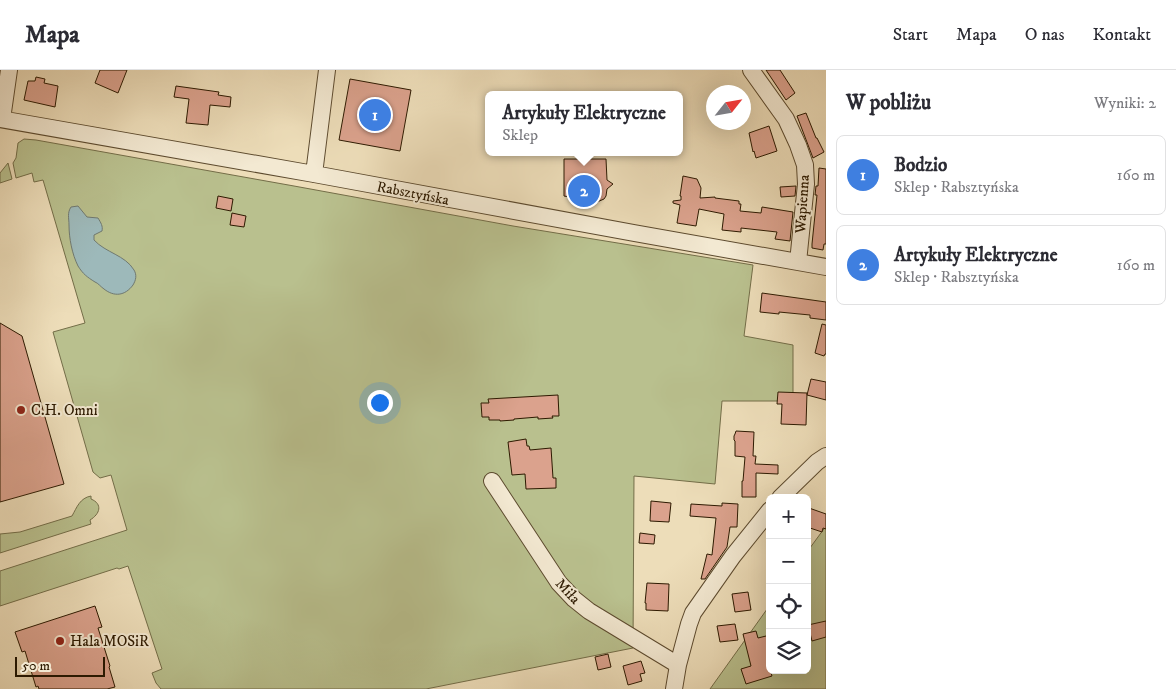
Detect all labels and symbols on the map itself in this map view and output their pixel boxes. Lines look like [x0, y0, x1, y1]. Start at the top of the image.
north arrow [706, 85, 751, 130]
pin: 1 [359, 96, 391, 134]
pin: 2 [568, 172, 600, 210]
street label: Wapienna [791, 173, 814, 235]
street label: Rabsztyńska [375, 177, 451, 210]
your location [367, 390, 393, 416]
place label: C.H. Omni [31, 401, 98, 420]
marker: C.H. Omni [15, 404, 27, 416]
street label: Miła [551, 574, 585, 609]
place label: Hala MOSiR [70, 632, 149, 651]
marker: Hala MOSiR [54, 635, 66, 647]
scale bar [15, 654, 105, 677]

